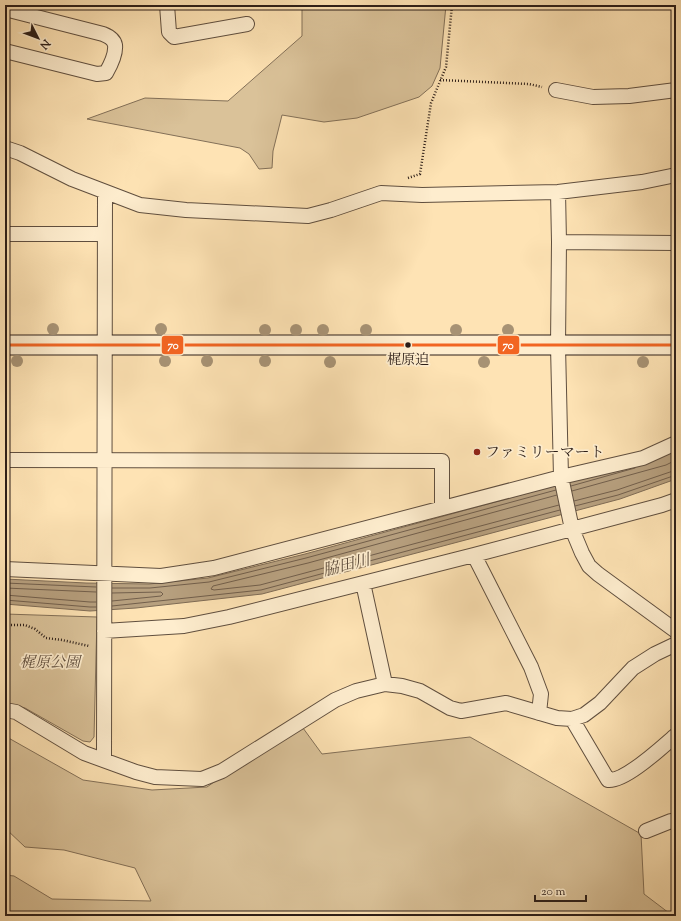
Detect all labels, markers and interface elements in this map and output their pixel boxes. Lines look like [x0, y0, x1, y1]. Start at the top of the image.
north arrow [18, 18, 58, 58]
text: N [36, 35, 54, 53]
line badge: 70 [161, 335, 184, 355]
line badge: 70 [497, 335, 520, 355]
text: 70 [167, 338, 179, 354]
text: 70 [502, 338, 514, 354]
marker: 梶原迫 [403, 340, 413, 350]
place label: 梶原迫 [387, 351, 429, 371]
place label: ファミリーマート [485, 443, 605, 464]
marker: ファミリーマート [472, 447, 482, 457]
water label: 脇田川 [321, 549, 375, 583]
park label: 梶原公園 [20, 653, 83, 674]
scale bar [535, 877, 586, 903]
text: 20 m [541, 883, 566, 901]

